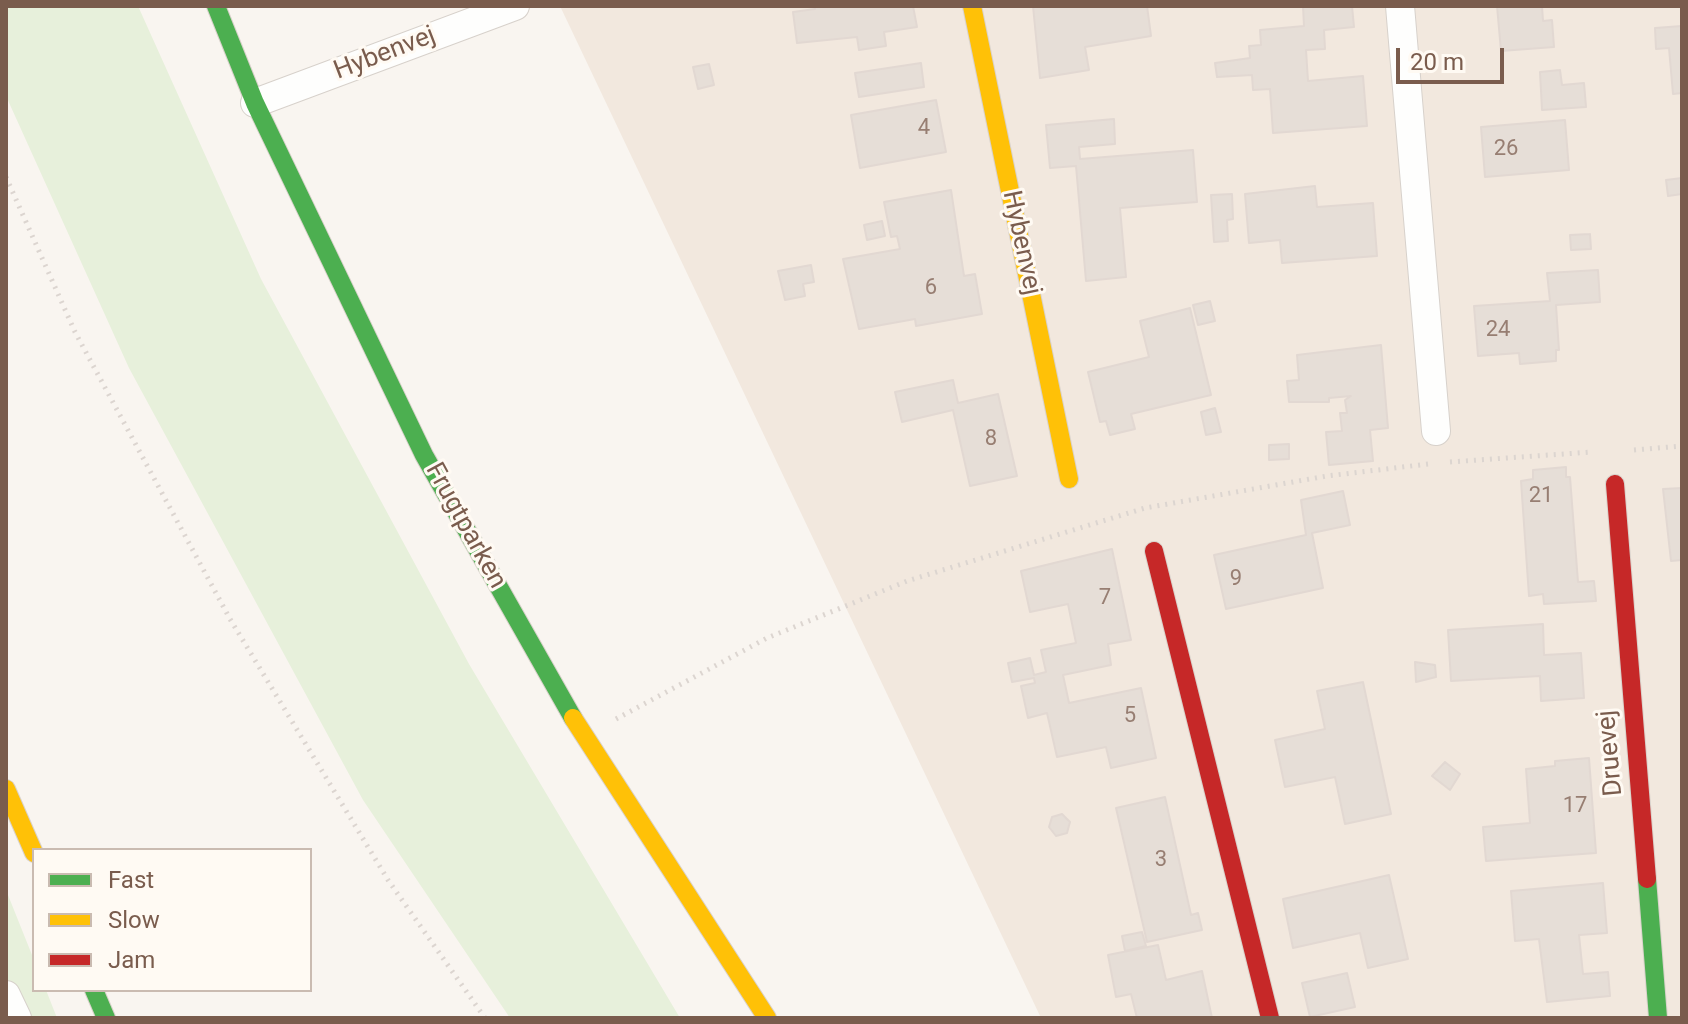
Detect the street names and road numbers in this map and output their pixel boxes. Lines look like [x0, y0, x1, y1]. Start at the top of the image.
street label: Hybenvej [330, 20, 440, 88]
street label: Hybenvej [995, 188, 1047, 298]
street label: Frugtparken [418, 458, 512, 594]
street label: Druevej [1592, 709, 1630, 797]

